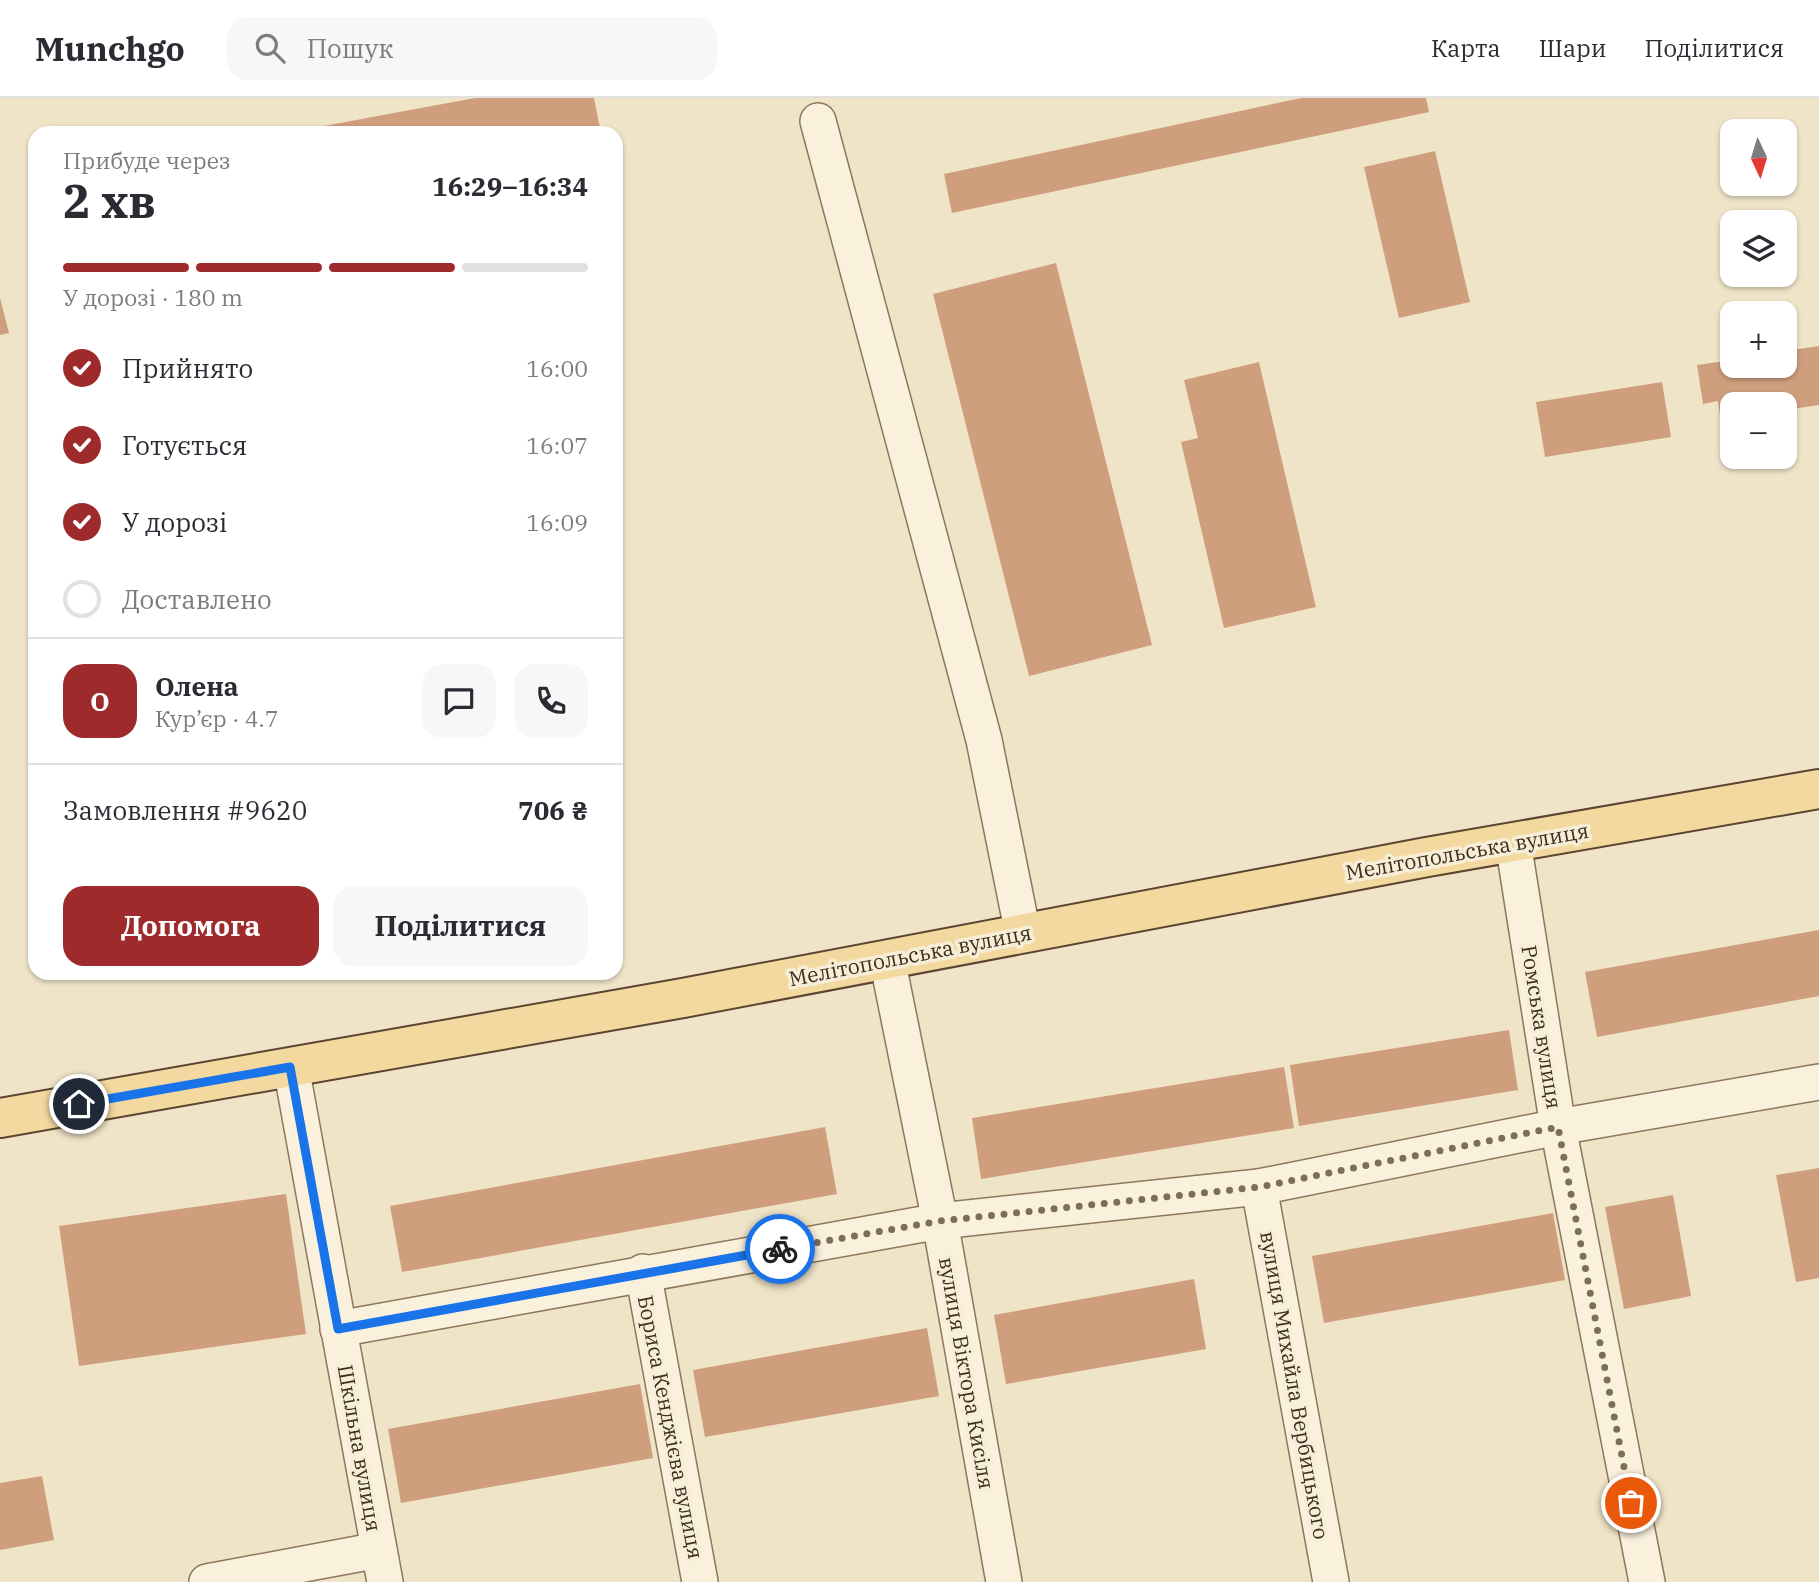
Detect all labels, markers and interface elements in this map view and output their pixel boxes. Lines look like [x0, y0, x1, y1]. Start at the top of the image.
search box [227, 17, 717, 80]
text: Munchgo [35, 27, 185, 70]
icon: search [251, 29, 289, 67]
text: Пошук [307, 31, 393, 65]
text: Карта [1431, 32, 1501, 64]
text: Шари [1539, 32, 1607, 64]
text: Поділитися [1645, 32, 1784, 64]
north arrow [1720, 119, 1797, 196]
map controls [1720, 119, 1797, 469]
text: Прибуде через [63, 145, 231, 175]
text: 16:29–16:34 [432, 169, 588, 203]
text: 2 хв [63, 171, 156, 231]
button: layers [1720, 210, 1797, 287]
text: У дорозі · 180 m [63, 282, 243, 312]
button: + [1720, 301, 1797, 378]
icon: check [63, 349, 101, 387]
text: Прийнято [122, 351, 253, 385]
text: 16:00 [526, 353, 588, 383]
button: − [1720, 392, 1797, 469]
icon: check [63, 426, 101, 464]
text: Готується [122, 428, 247, 462]
text: 16:07 [526, 430, 588, 460]
icon: check [63, 503, 101, 541]
text: У дорозі [122, 505, 227, 539]
text: 16:09 [526, 507, 588, 537]
text: Доставлено [122, 582, 272, 616]
button: chat [422, 664, 496, 738]
button: phone [514, 664, 588, 738]
text: Олена [155, 669, 239, 703]
text: О [90, 684, 110, 718]
text: Кур’єр · 4.7 [155, 703, 279, 733]
text: Замовлення #9620 [63, 793, 307, 827]
text: 706 ₴ [518, 793, 588, 827]
street label: Мелітопольська вулиця [1343, 816, 1591, 886]
button: Допомога [63, 886, 319, 966]
button: Поділитися [333, 886, 588, 966]
street label: Мелітопольська вулиця [786, 918, 1034, 992]
street label: Ромська вулиця [1515, 943, 1569, 1111]
pin [49, 1074, 109, 1134]
icon: home [60, 1085, 98, 1123]
courier [745, 1214, 815, 1284]
street label: вулиця Михайла Вербицького [1254, 1229, 1336, 1541]
icon: bike [761, 1230, 799, 1268]
street label: вулиця Віктора Кисіля [933, 1255, 1001, 1491]
street label: Бориса Кенджієва вулиця [632, 1293, 710, 1561]
street label: Шкільна вулиця [332, 1362, 388, 1534]
pin [1601, 1473, 1661, 1533]
icon: bag [1612, 1484, 1650, 1522]

